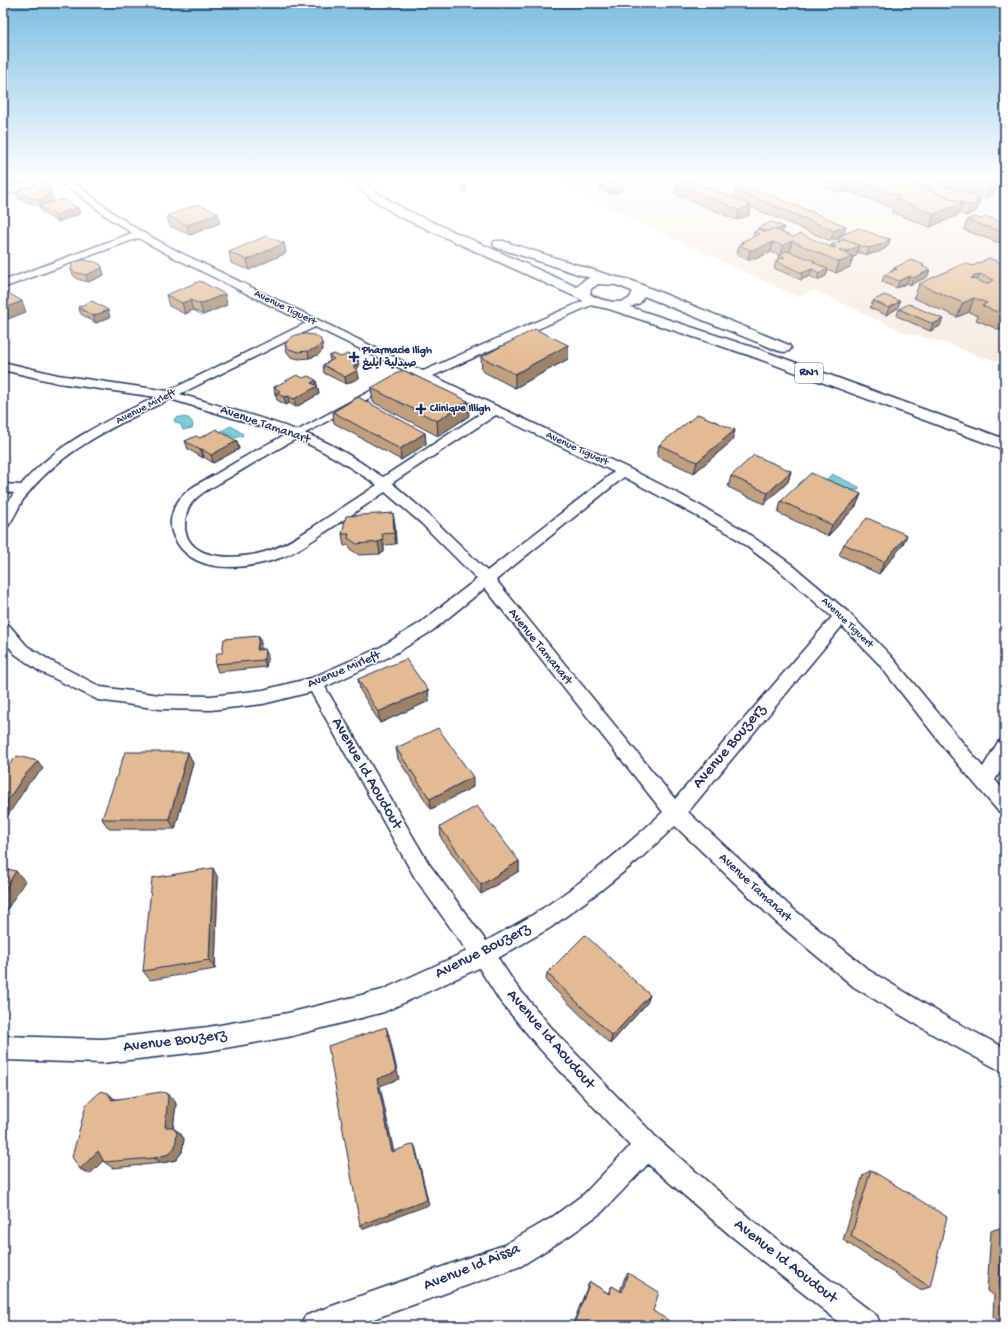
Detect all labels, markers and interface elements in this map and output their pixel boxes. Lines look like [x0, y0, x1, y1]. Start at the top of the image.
street label: Avenue Tiguert [252, 288, 319, 329]
place label: Pharmacie Iligh صيدلية ايليغ [361, 345, 432, 370]
marker: Pharmacie Iligh صيدلية ايليغ [349, 352, 359, 362]
road number: RN1 [795, 363, 823, 383]
street label: Avenue Mirleft [114, 385, 179, 427]
street label: Avenue Tamanart [218, 403, 314, 448]
marker: Clinique Illigh [415, 403, 427, 415]
place label: Clinique Illigh [429, 403, 491, 416]
street label: Avenue Tiguert [544, 429, 612, 469]
street label: Avenue Tiguert [818, 595, 877, 652]
street label: Avenue Tamanart [505, 606, 577, 690]
street label: Avenue Mirleft [305, 647, 384, 692]
street label: Avenue Bouzerz [689, 700, 771, 793]
street label: Avenue Id Aoudout [326, 715, 406, 835]
street label: Avenue Tamanart [715, 850, 796, 927]
street label: Avenue Bouzerz [432, 920, 534, 984]
street label: Avenue Id Aoudout [502, 986, 599, 1095]
street label: Avenue Bouzerz [122, 1026, 229, 1058]
street label: Avenue Id Aoudout [730, 1216, 842, 1309]
street label: Avenue Id Aissa [421, 1240, 524, 1296]

